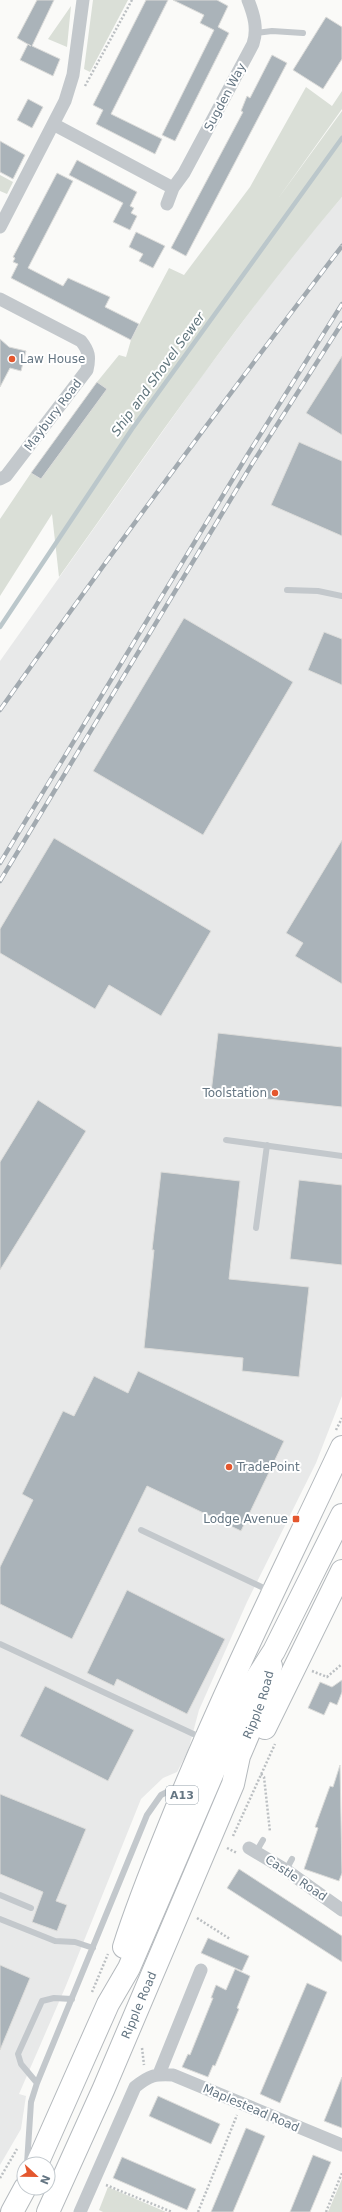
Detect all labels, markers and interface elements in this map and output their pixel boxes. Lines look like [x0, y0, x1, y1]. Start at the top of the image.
street label: Sugden Way [201, 61, 249, 133]
water label: Ship and Shovel Sewer [108, 308, 209, 439]
place label: Law House [20, 352, 85, 366]
marker: Law House [7, 354, 17, 364]
street label: Maybury Road [22, 376, 84, 454]
place label: Toolstation [201, 1086, 267, 1100]
marker: Toolstation [270, 1088, 280, 1098]
place label: TradePoint [236, 1460, 300, 1474]
marker: TradePoint [224, 1462, 234, 1472]
place label: Lodge Avenue [203, 1512, 288, 1526]
marker: Lodge Avenue [291, 1514, 301, 1524]
street label: Ripple Road [240, 1669, 277, 1741]
road number: A13 [166, 1786, 198, 1804]
street label: Castle Road [263, 1852, 329, 1904]
street label: Ripple Road [119, 1969, 160, 2041]
street label: Maplestead Road [201, 2081, 301, 2135]
north arrow [16, 2156, 56, 2196]
text: N [37, 2173, 53, 2186]

